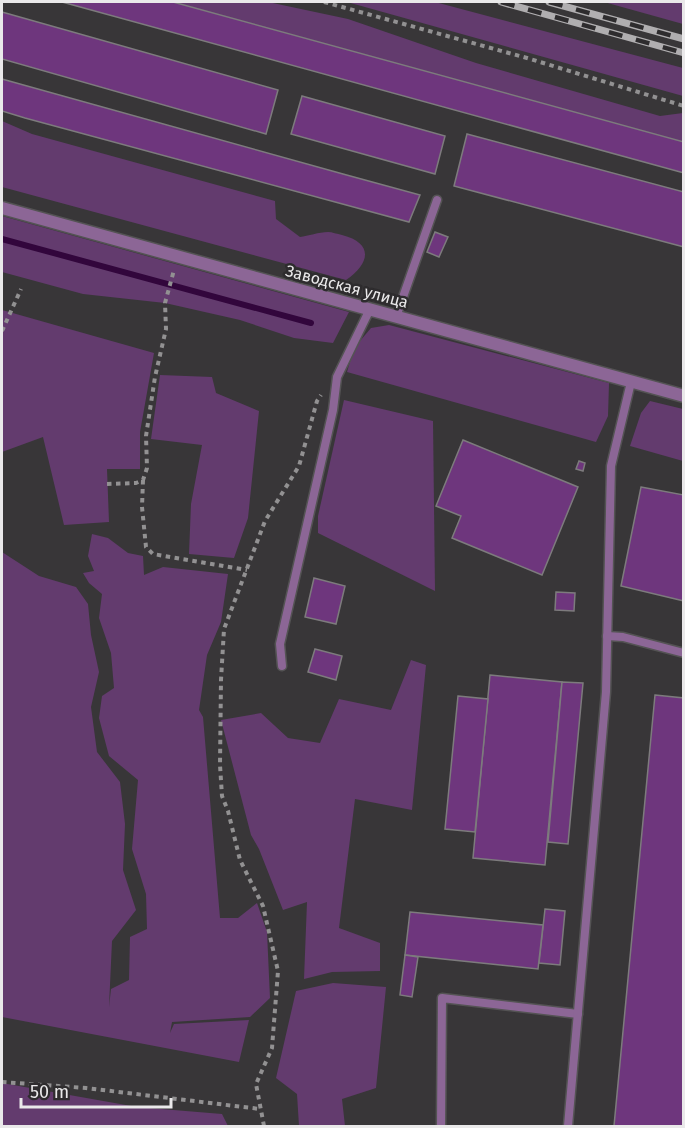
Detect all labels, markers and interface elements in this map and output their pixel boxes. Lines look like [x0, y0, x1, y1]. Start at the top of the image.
street label: Заводская улица [283, 261, 410, 312]
scale bar [21, 1071, 171, 1109]
text: 50 m [30, 1081, 69, 1103]

